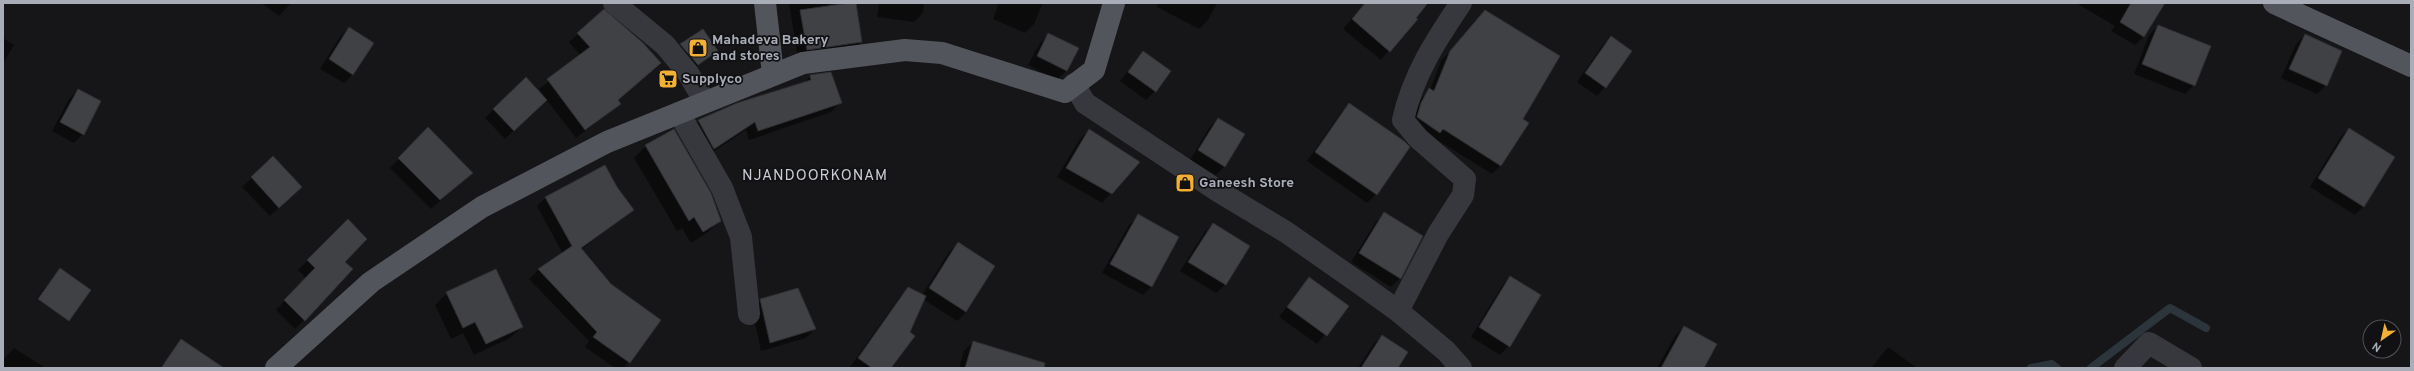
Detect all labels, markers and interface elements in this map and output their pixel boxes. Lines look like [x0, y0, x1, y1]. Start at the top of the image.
place label: Mahadeva Bakery and stores [712, 32, 829, 65]
shop icon: Mahadeva Bakery and stores [687, 37, 709, 59]
supermarket icon: Supplyco [657, 68, 679, 90]
place label: Supplyco [682, 71, 742, 88]
district label: NJANDOORKONAM [742, 167, 888, 186]
shop icon: Ganeesh Store [1174, 172, 1196, 194]
place label: Ganeesh Store [1199, 175, 1294, 192]
north arrow [2362, 319, 2402, 359]
text: N [2370, 338, 2384, 354]

